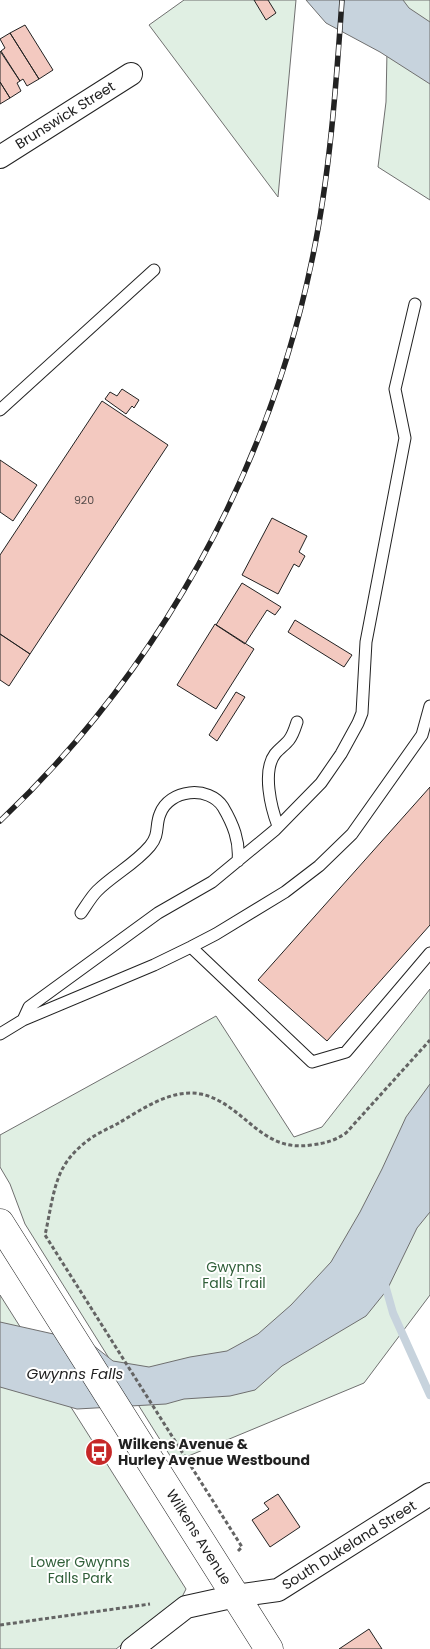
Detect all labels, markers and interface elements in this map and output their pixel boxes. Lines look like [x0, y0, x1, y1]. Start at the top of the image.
street label: Brunswick Street [11, 76, 119, 154]
house number: 920 [74, 492, 94, 508]
park label: Gwynns Falls Trail [202, 1257, 266, 1293]
water label: Gwynns Falls [27, 1363, 124, 1384]
place label: Wilkens Avenue & Hurley Avenue Westbound [118, 1434, 310, 1470]
bus stop icon: Wilkens Avenue & Hurley Avenue Westbound [84, 1437, 114, 1467]
street label: Wilkens Avenue [162, 1485, 237, 1589]
street label: South Dukeland Street [278, 1496, 420, 1594]
park label: Lower Gwynns Falls Park [30, 1552, 130, 1588]

